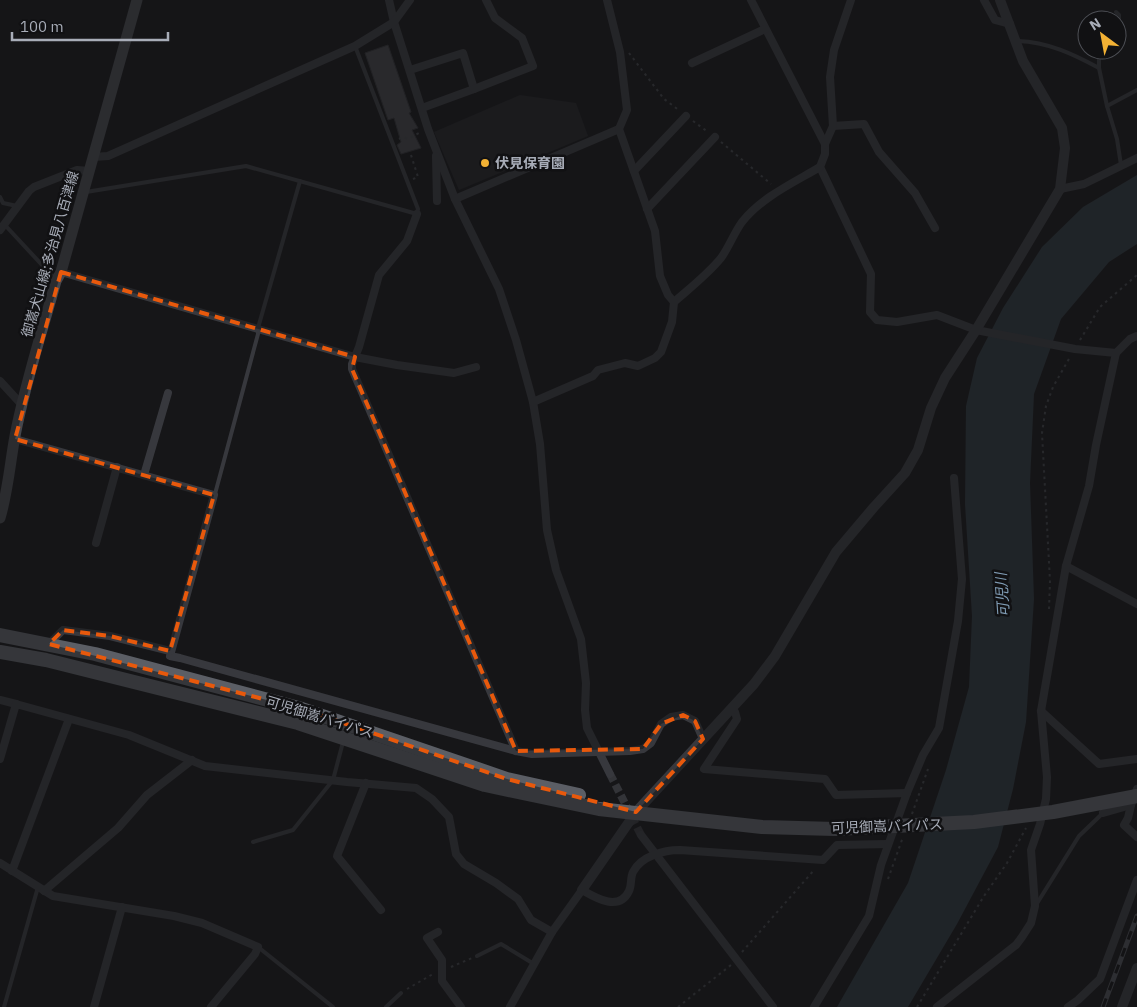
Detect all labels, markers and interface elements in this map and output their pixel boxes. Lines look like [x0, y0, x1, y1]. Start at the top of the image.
scale bar [12, 10, 169, 42]
north arrow [1077, 10, 1127, 60]
text: N [1086, 14, 1104, 34]
text: 100 m [20, 17, 64, 36]
place label: 伏見保育園 [495, 154, 565, 172]
marker: 伏見保育園 [479, 157, 491, 169]
street label: 御嵩犬山線;多治見八百津線 [18, 169, 82, 339]
water label: 可児川 [991, 570, 1013, 618]
street label: 可児御嵩バイパス [264, 692, 376, 742]
street label: 可児御嵩バイパス [831, 815, 943, 837]

